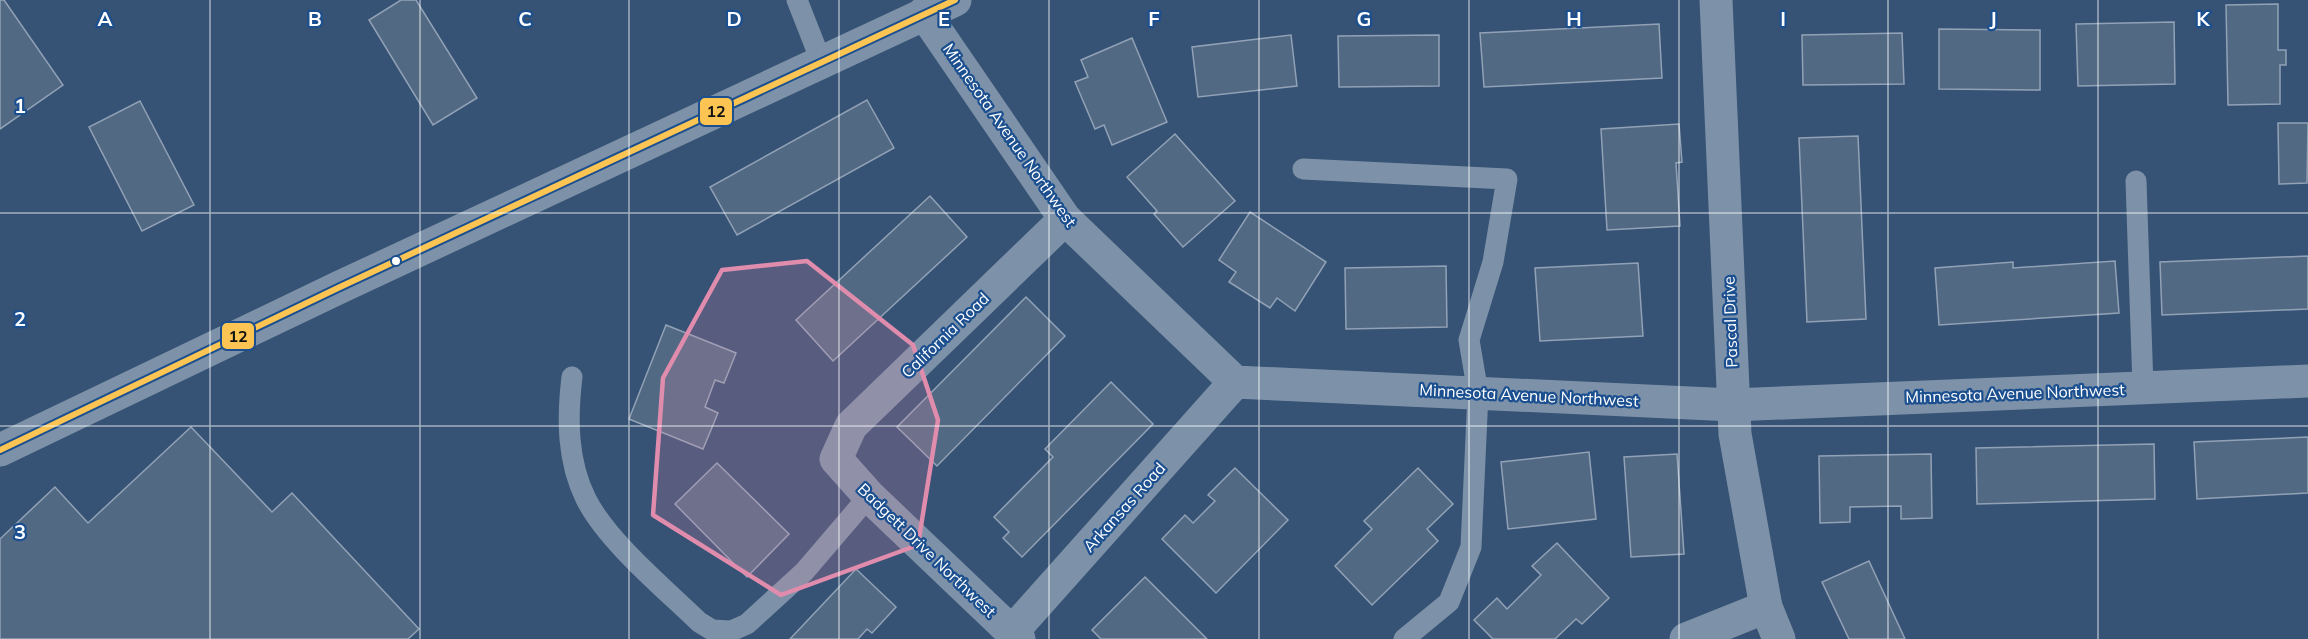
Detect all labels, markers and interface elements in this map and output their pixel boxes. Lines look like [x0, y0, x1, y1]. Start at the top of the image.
text: A [98, 6, 113, 31]
text: B [308, 6, 322, 31]
text: C [518, 6, 532, 31]
text: D [726, 6, 742, 31]
text: E [938, 6, 950, 31]
text: F [1148, 6, 1160, 31]
text: G [1357, 6, 1371, 31]
text: H [1566, 6, 1582, 31]
text: I [1780, 6, 1786, 31]
text: J [1989, 6, 1997, 31]
text: K [2196, 6, 2210, 31]
street label: Minnesota Avenue Northwest [939, 39, 1081, 231]
text: 1 [14, 93, 26, 118]
line badge: 12 [699, 97, 733, 126]
text: 12 [706, 101, 726, 121]
unlabelled marker [390, 255, 402, 267]
street label: Pascal Drive [1718, 276, 1742, 368]
street label: California Road [897, 288, 993, 382]
text: 2 [14, 306, 26, 331]
line badge: 12 [221, 322, 255, 350]
text: 12 [228, 326, 248, 346]
street label: Minnesota Avenue Northwest [1419, 379, 1639, 411]
street label: Minnesota Avenue Northwest [1905, 379, 2125, 407]
street label: Arkansas Road [1079, 458, 1169, 556]
street label: Badgett Drive Northwest [854, 479, 1001, 622]
text: 3 [14, 519, 26, 544]

